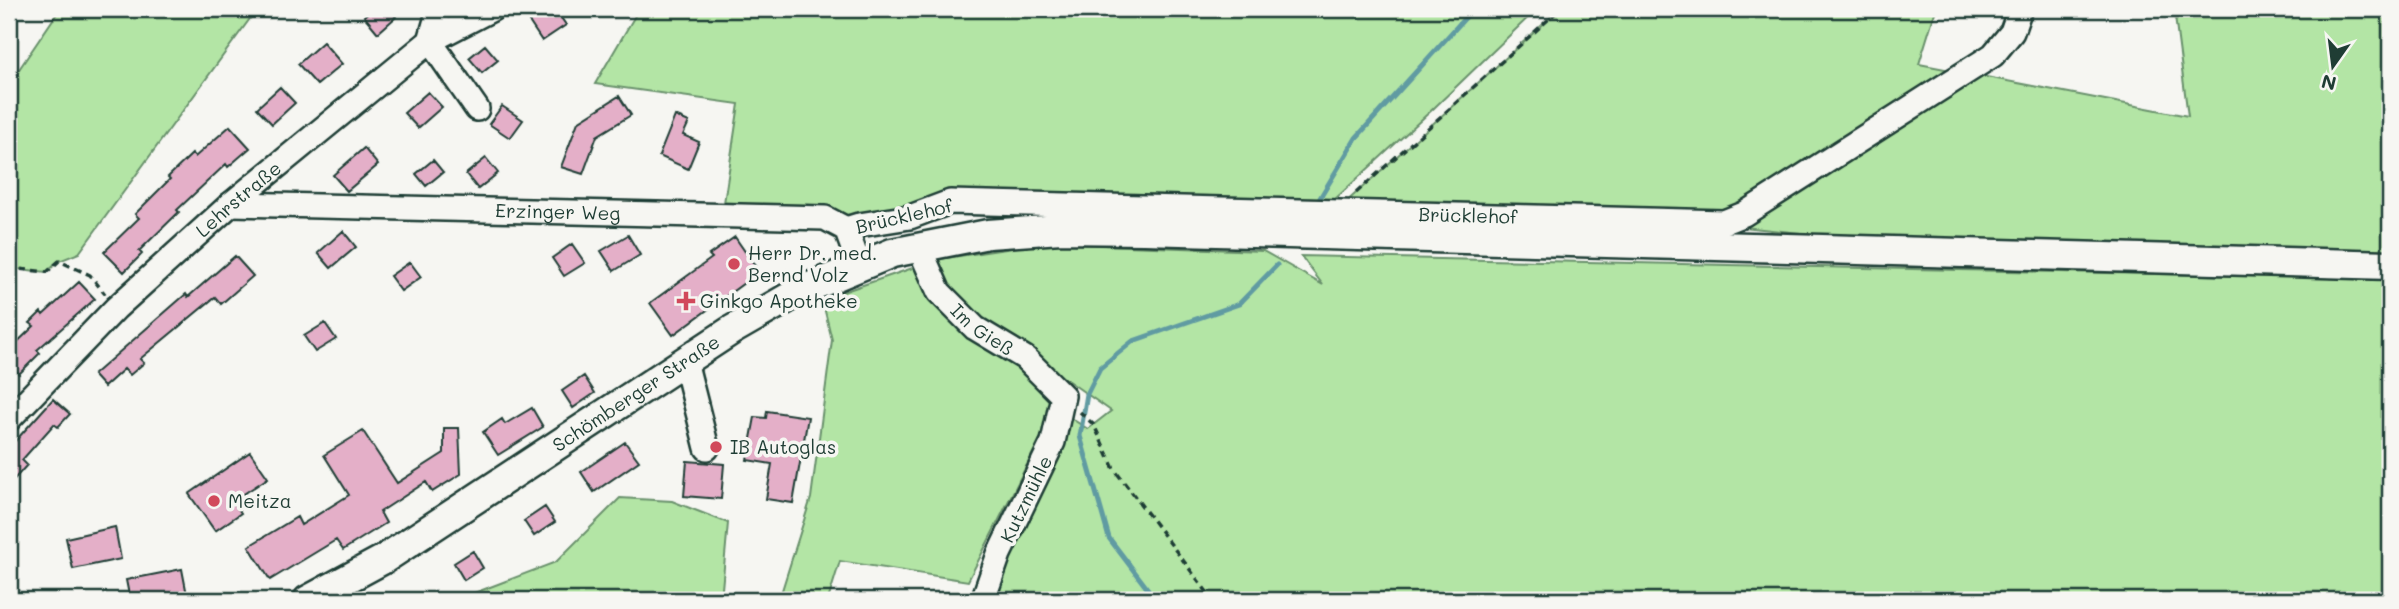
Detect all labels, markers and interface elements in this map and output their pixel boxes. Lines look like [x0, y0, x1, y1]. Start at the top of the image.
north arrow [2298, 32, 2368, 102]
text: N [2319, 69, 2339, 97]
street label: Lehrstraße [190, 155, 286, 242]
street label: Brücklehof [853, 192, 955, 239]
street label: Erzinger Weg [495, 197, 621, 225]
street label: Brücklehof [1418, 201, 1518, 229]
place label: Herr Dr. med. Bernd Volz [748, 240, 877, 287]
marker: Herr Dr. med. Bernd Volz [726, 256, 742, 272]
place label: Ginkgo Apotheke [700, 288, 858, 313]
marker: Ginkgo Apotheke [678, 293, 694, 309]
street label: Im Gieß [945, 298, 1019, 361]
street label: Schömberger Straße [547, 329, 724, 457]
place label: IB Autoglas [730, 434, 836, 459]
marker: IB Autoglas [708, 439, 724, 455]
street label: Kutzmühle [994, 451, 1057, 546]
place label: Meitza [228, 488, 291, 513]
marker: Meitza [206, 493, 222, 509]

